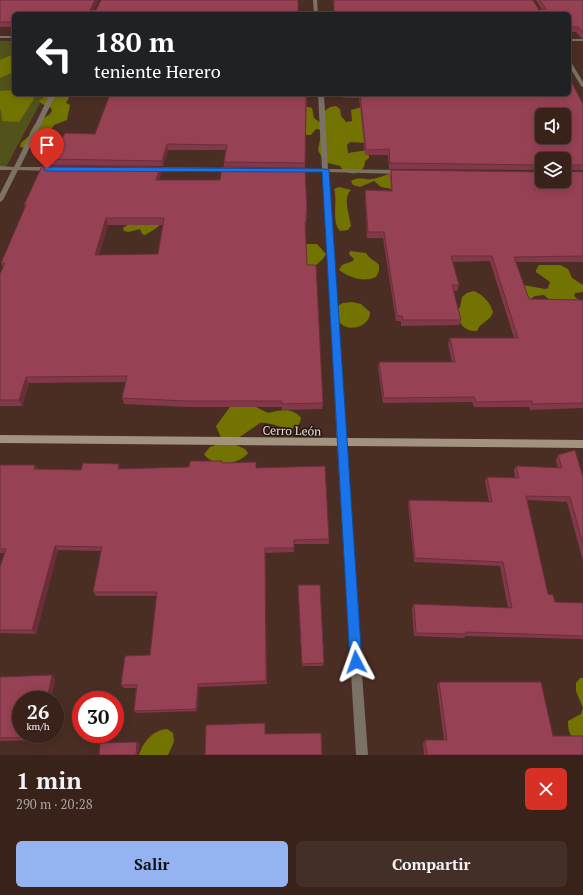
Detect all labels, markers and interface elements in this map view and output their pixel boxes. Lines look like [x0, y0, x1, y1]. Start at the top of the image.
text: 180 m [94, 23, 175, 60]
icon: left [28, 28, 80, 80]
text: teniente Herero [94, 59, 221, 83]
map controls [535, 108, 571, 188]
button: sound [535, 108, 571, 144]
pin [30, 128, 64, 169]
icon: arrive [36, 134, 58, 156]
button: layers [535, 152, 571, 188]
street label: Cerro León [263, 422, 321, 439]
position arrow [335, 641, 377, 683]
speed limit sign: 30 [72, 691, 124, 743]
text: 26 [27, 698, 49, 725]
text: km/h [26, 720, 50, 733]
text: 1 min [16, 764, 82, 796]
button: close [525, 768, 567, 810]
text: 290 m · 20:28 [16, 795, 93, 813]
button: Salir [16, 841, 288, 887]
button: Compartir [296, 841, 567, 887]

